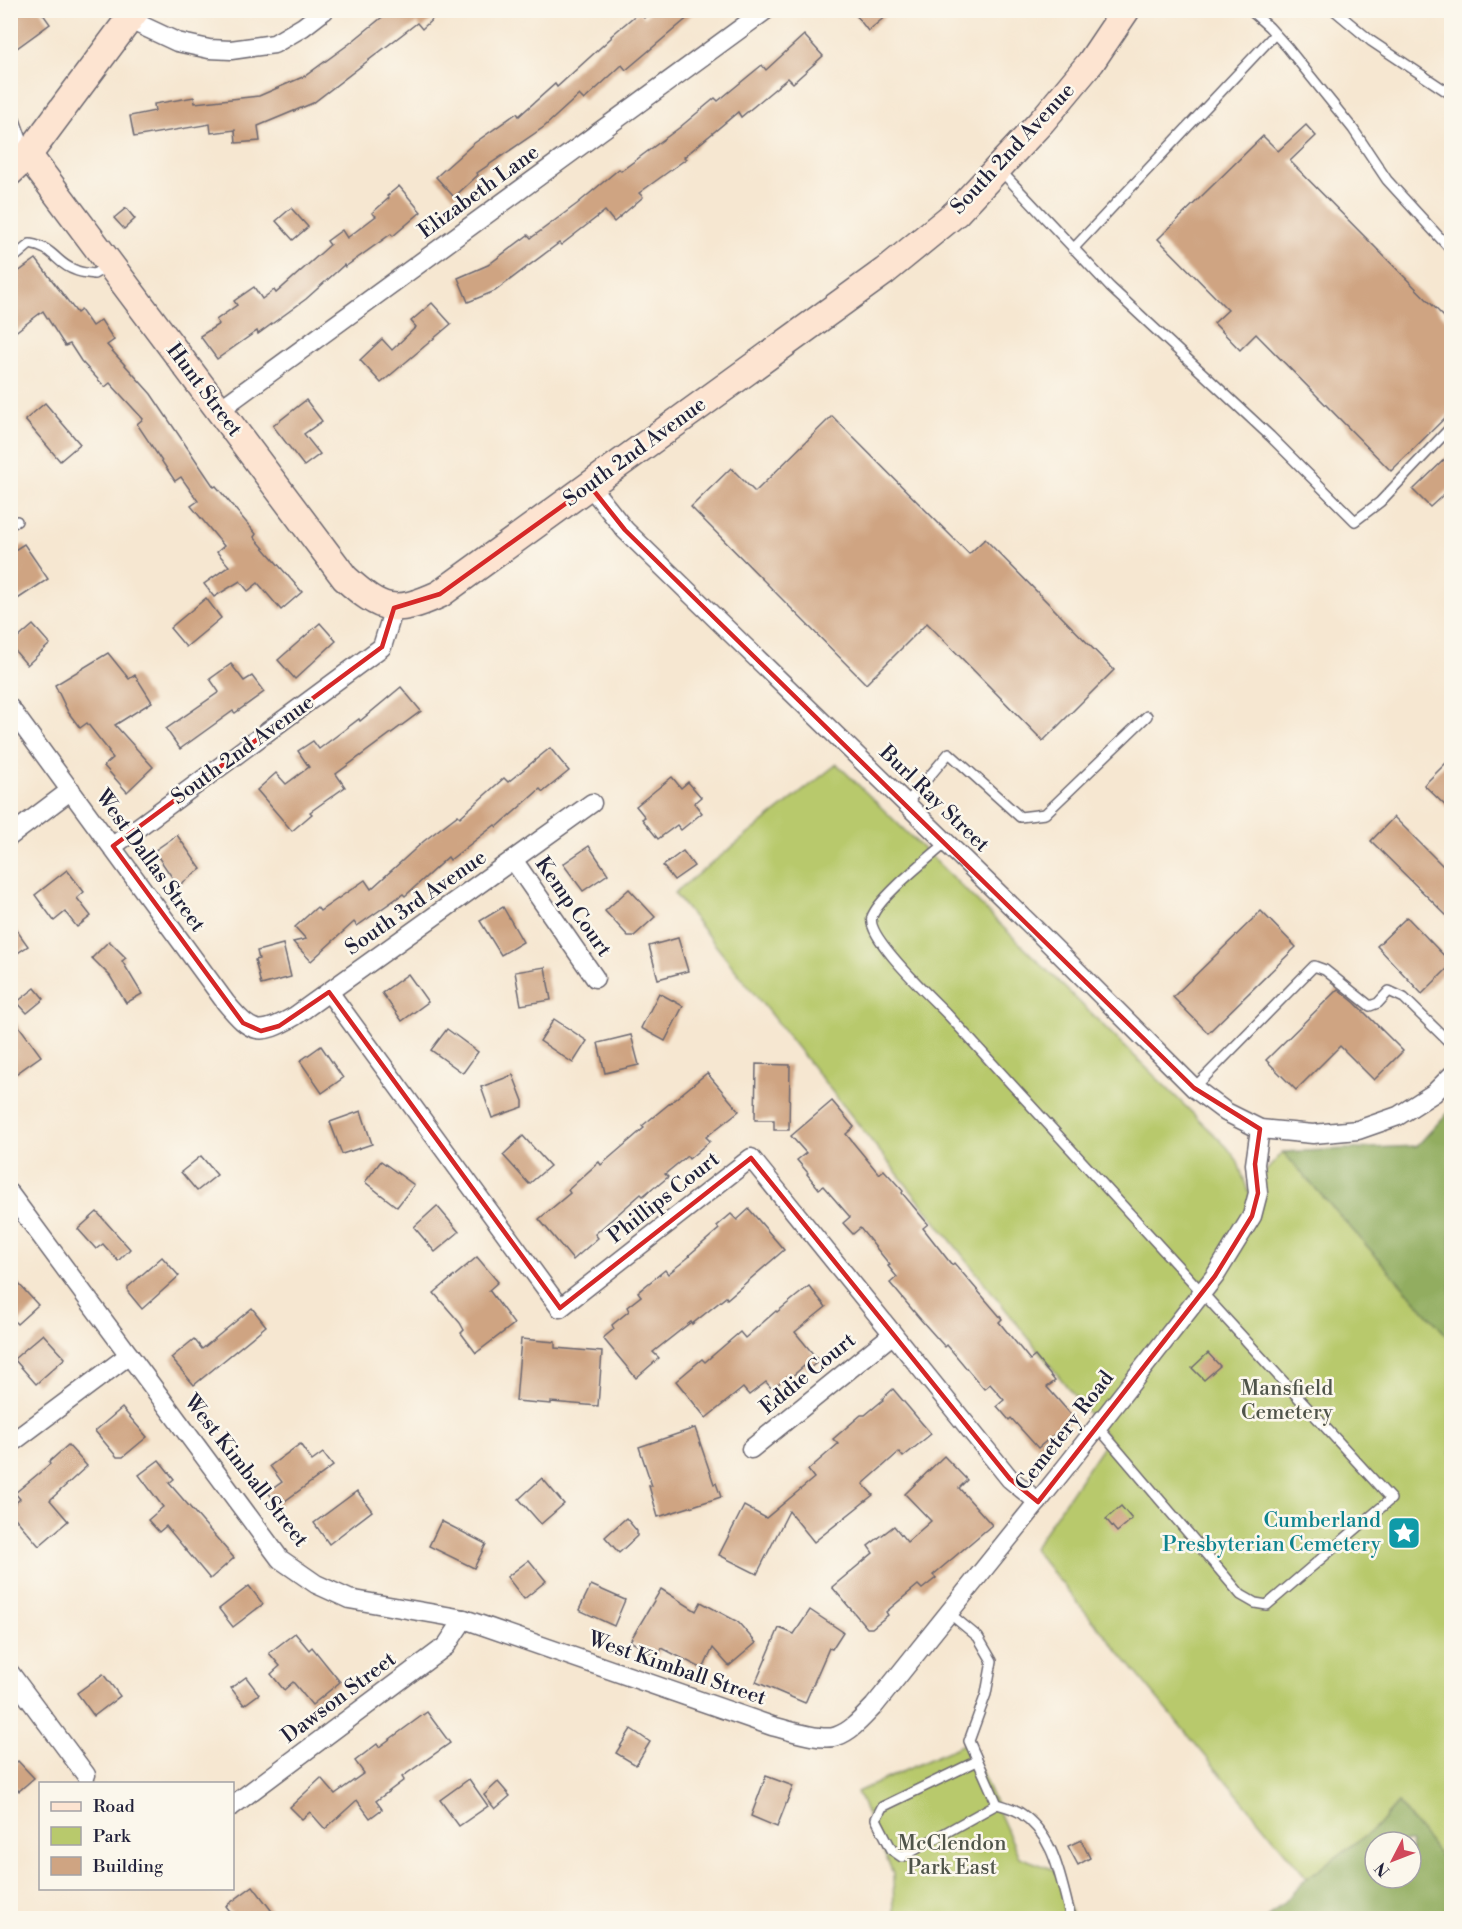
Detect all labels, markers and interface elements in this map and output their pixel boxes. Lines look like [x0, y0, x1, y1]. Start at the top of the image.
street label: South 2nd Avenue [945, 78, 1081, 220]
street label: Elizabeth Lane [413, 139, 545, 245]
street label: Hunt Street [160, 338, 248, 442]
street label: South 2nd Avenue [558, 391, 712, 513]
street label: South 2nd Avenue [166, 689, 320, 811]
street label: Burl Ray Street [873, 739, 995, 858]
street label: West Dallas Street [89, 784, 211, 938]
street label: South 3rd Avenue [340, 845, 492, 961]
street label: Kemp Court [529, 852, 617, 962]
street label: Phillips Court [603, 1146, 725, 1250]
street label: Eddie Court [755, 1327, 862, 1420]
street label: Cemetery Road [1010, 1366, 1120, 1496]
park label: Mansfield Cemetery [1241, 1376, 1334, 1426]
street label: West Kimball Street [178, 1389, 314, 1553]
place label: Cumberland Presbyterian Cemetery [1162, 1508, 1382, 1558]
place icon: Cumberland Presbyterian Cemetery [1386, 1515, 1422, 1551]
street label: West Kimball Street [584, 1626, 770, 1712]
street label: Dawson Street [277, 1646, 402, 1749]
legend [39, 1782, 234, 1890]
text: Road [93, 1795, 136, 1818]
text: Park [93, 1825, 132, 1848]
north arrow [1363, 1830, 1423, 1890]
park label: McClendon Park East [897, 1831, 1007, 1881]
text: Building [92, 1855, 164, 1878]
text: N [1371, 1858, 1394, 1881]

